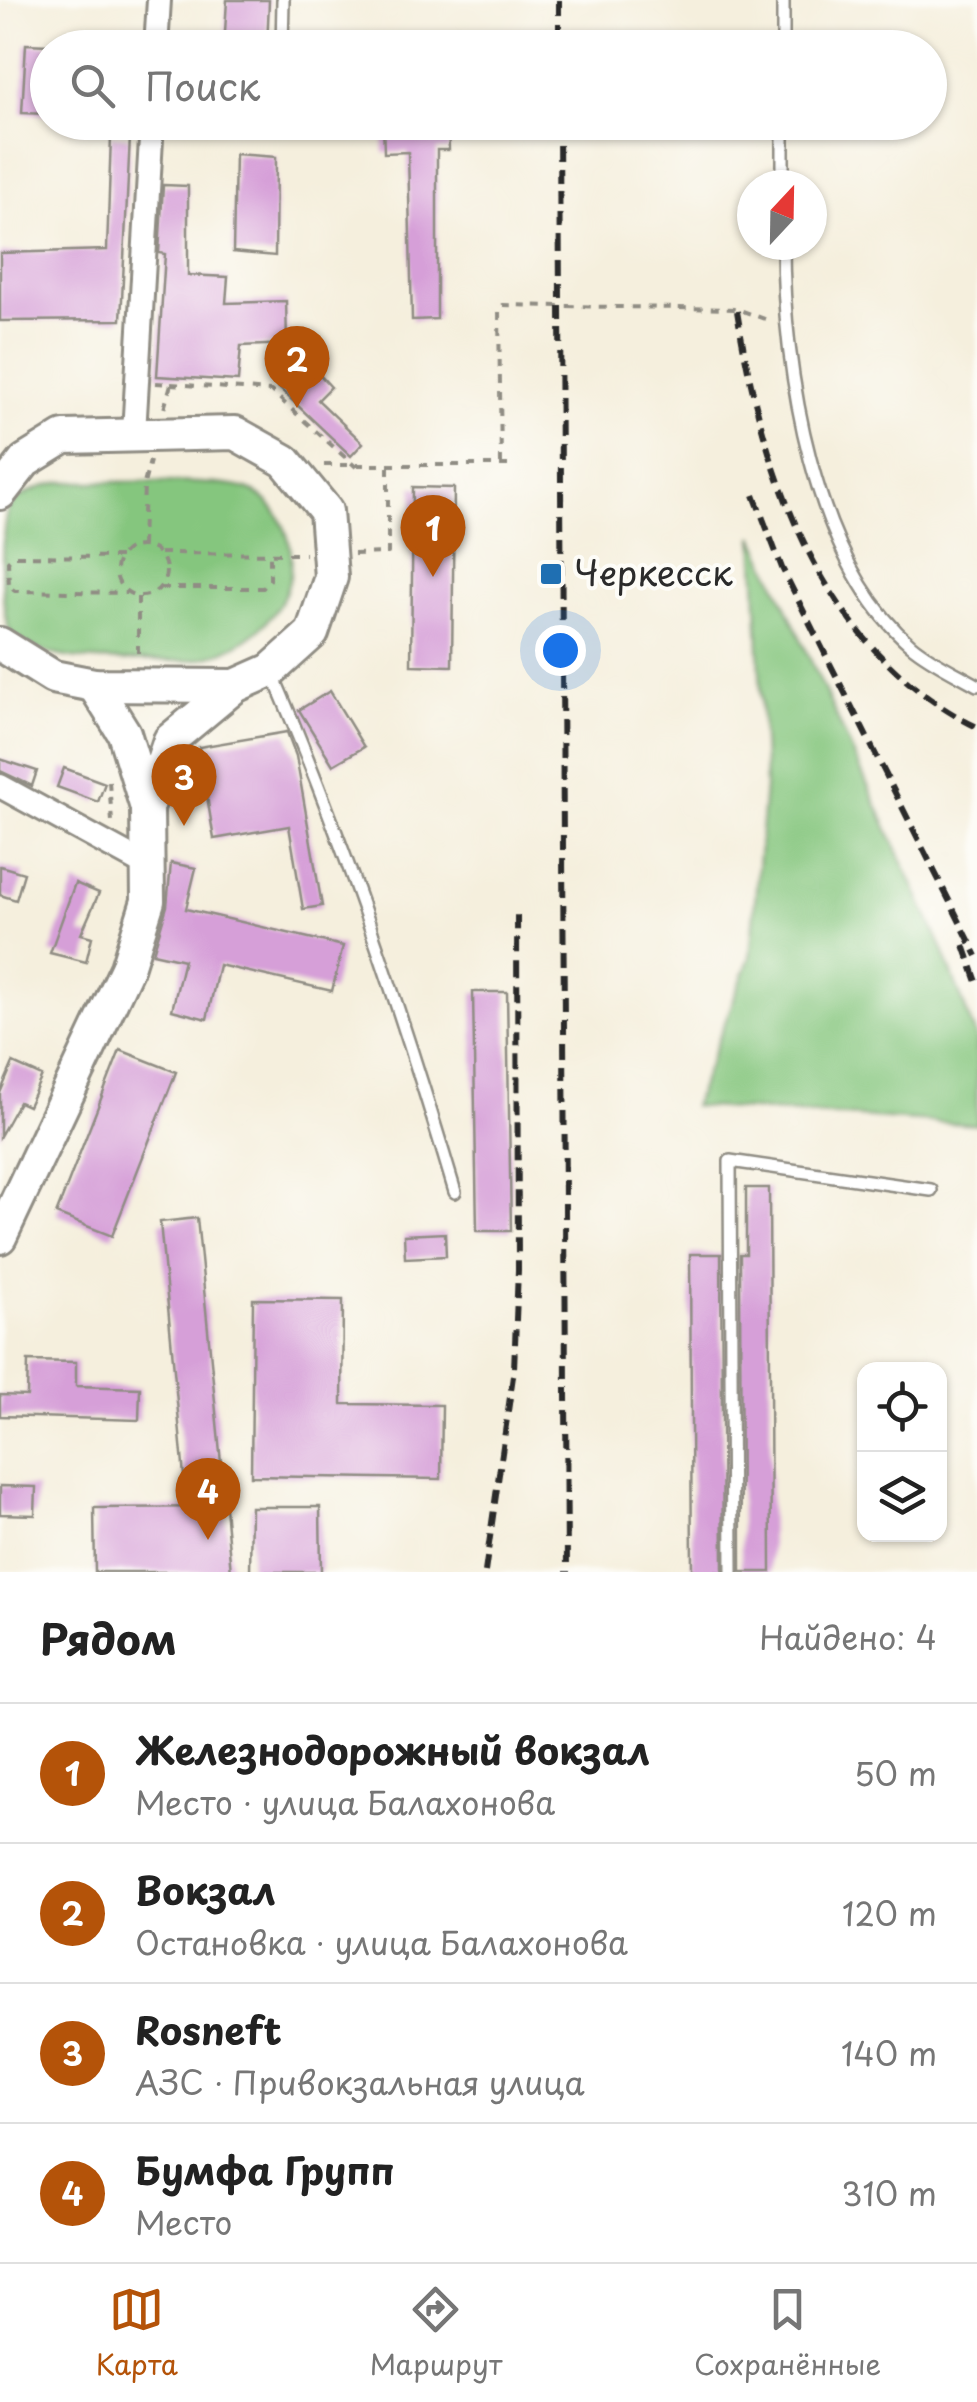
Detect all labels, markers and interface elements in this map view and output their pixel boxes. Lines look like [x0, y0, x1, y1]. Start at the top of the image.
search box [30, 30, 947, 140]
text: Поиск [145, 57, 260, 114]
icon: search [65, 58, 120, 113]
north arrow [737, 170, 827, 260]
pin: 2 [264, 326, 330, 408]
pin: 1 [400, 494, 466, 577]
place label: Черкесск [574, 545, 733, 598]
marker: Черкесск [538, 561, 564, 587]
your location [535, 625, 586, 676]
pin: 3 [152, 744, 216, 826]
map controls [857, 1362, 947, 1542]
button: locate [857, 1362, 947, 1452]
button: layers [857, 1452, 947, 1542]
pin: 4 [176, 1458, 240, 1540]
text: Рядом [40, 1606, 177, 1669]
text: Найдено: 4 [759, 1613, 937, 1661]
text: Железнодорожный вокзал [135, 1721, 650, 1778]
text: 1 [65, 1749, 80, 1797]
text: 50 m [854, 1749, 937, 1797]
text: Место · улица Балахонова [135, 1778, 555, 1826]
text: Вокзал [135, 1861, 276, 1918]
text: 2 [61, 1889, 84, 1937]
text: 120 m [842, 1889, 937, 1937]
text: Остановка · улица Балахонова [135, 1918, 628, 1966]
text: Rosneft [135, 2001, 282, 2058]
text: 3 [62, 2029, 83, 2077]
text: 140 m [841, 2029, 937, 2077]
text: АЗС · Привокзальная улица [135, 2058, 585, 2106]
text: Бумфа Групп [135, 2141, 395, 2198]
text: 4 [62, 2169, 83, 2217]
text: 310 m [841, 2169, 937, 2217]
text: Место [135, 2198, 232, 2246]
tab: Карта [96, 2282, 178, 2385]
tab: Маршрут [370, 2282, 502, 2385]
tab: Сохранённые [694, 2282, 881, 2385]

